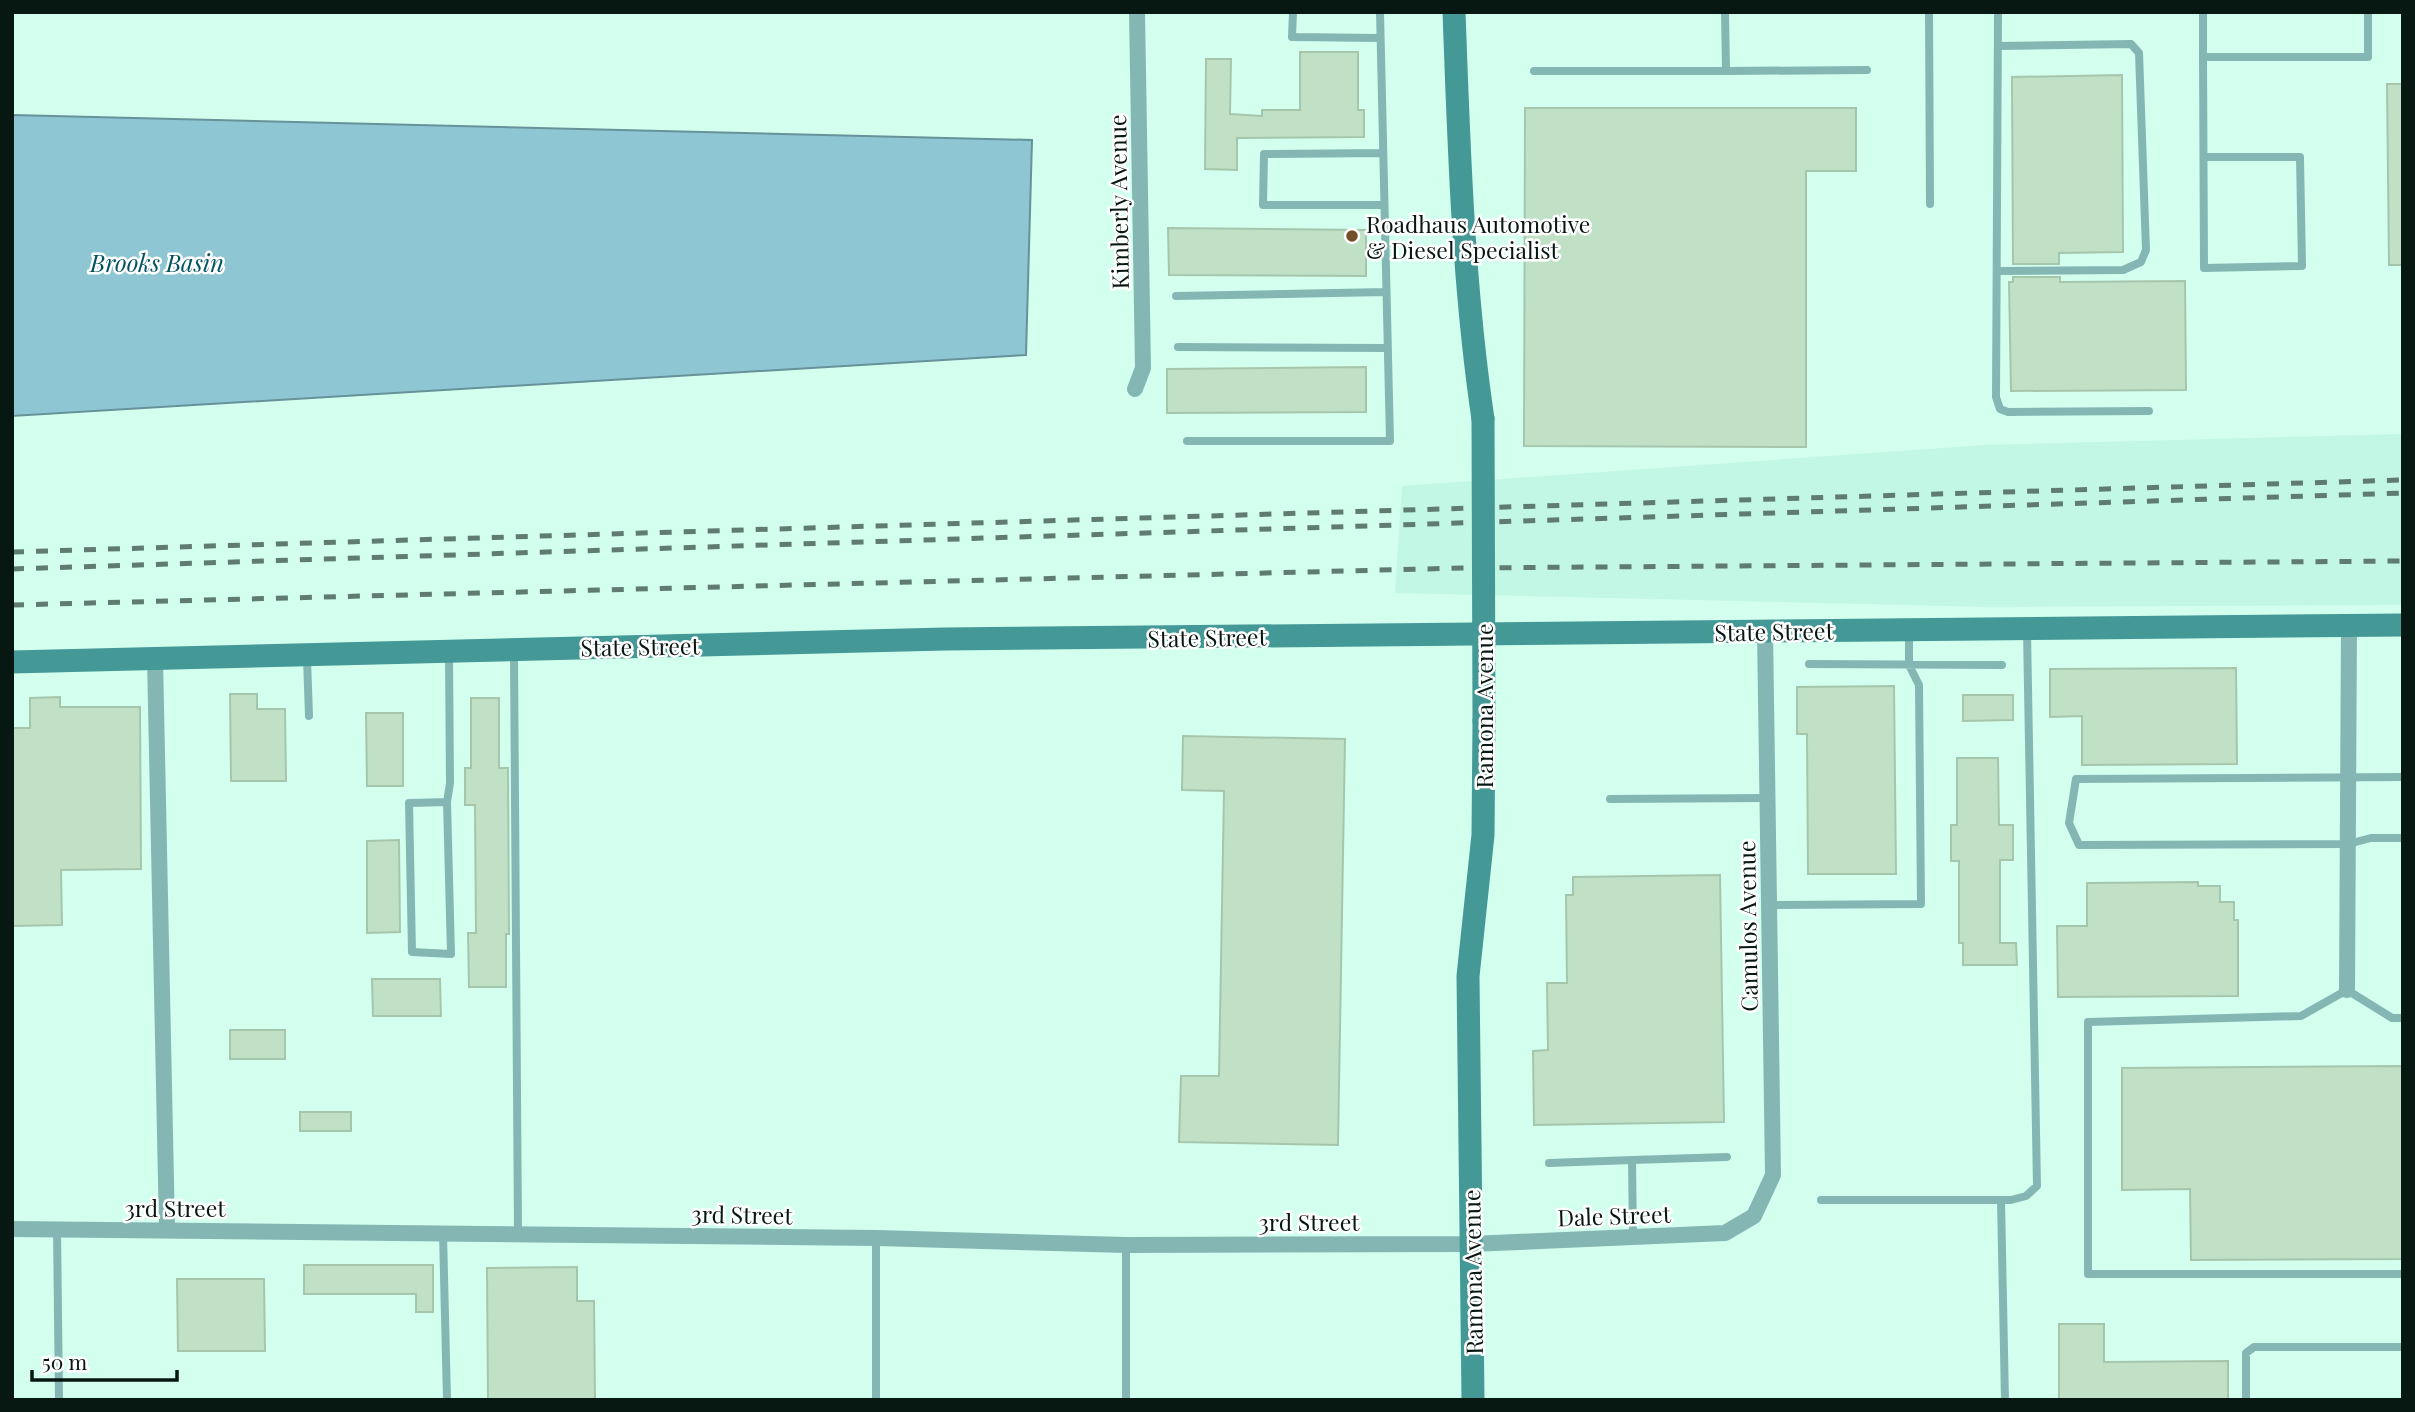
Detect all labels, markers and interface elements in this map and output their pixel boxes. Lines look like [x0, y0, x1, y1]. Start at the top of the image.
street label: Kimberly Avenue [1101, 114, 1135, 290]
place label: Roadhaus Automotive & Diesel Specialist [1366, 208, 1590, 265]
marker: Roadhaus Automotive & Diesel Specialist [1344, 228, 1360, 244]
water label: Brooks Basin [89, 246, 224, 278]
street label: State Street [1714, 614, 1835, 648]
street label: State Street [1147, 620, 1268, 654]
street label: Ramona Avenue [1468, 623, 1499, 789]
street label: State Street [580, 629, 701, 663]
street label: Camulos Avenue [1730, 840, 1764, 1012]
street label: Ramona Avenue [1455, 1189, 1489, 1355]
street label: 3rd Street [125, 1192, 226, 1223]
street label: 3rd Street [691, 1198, 794, 1230]
street label: Dale Street [1557, 1198, 1672, 1232]
street label: 3rd Street [1259, 1206, 1360, 1237]
scale bar [32, 1338, 177, 1382]
text: 50 m [42, 1347, 88, 1375]

